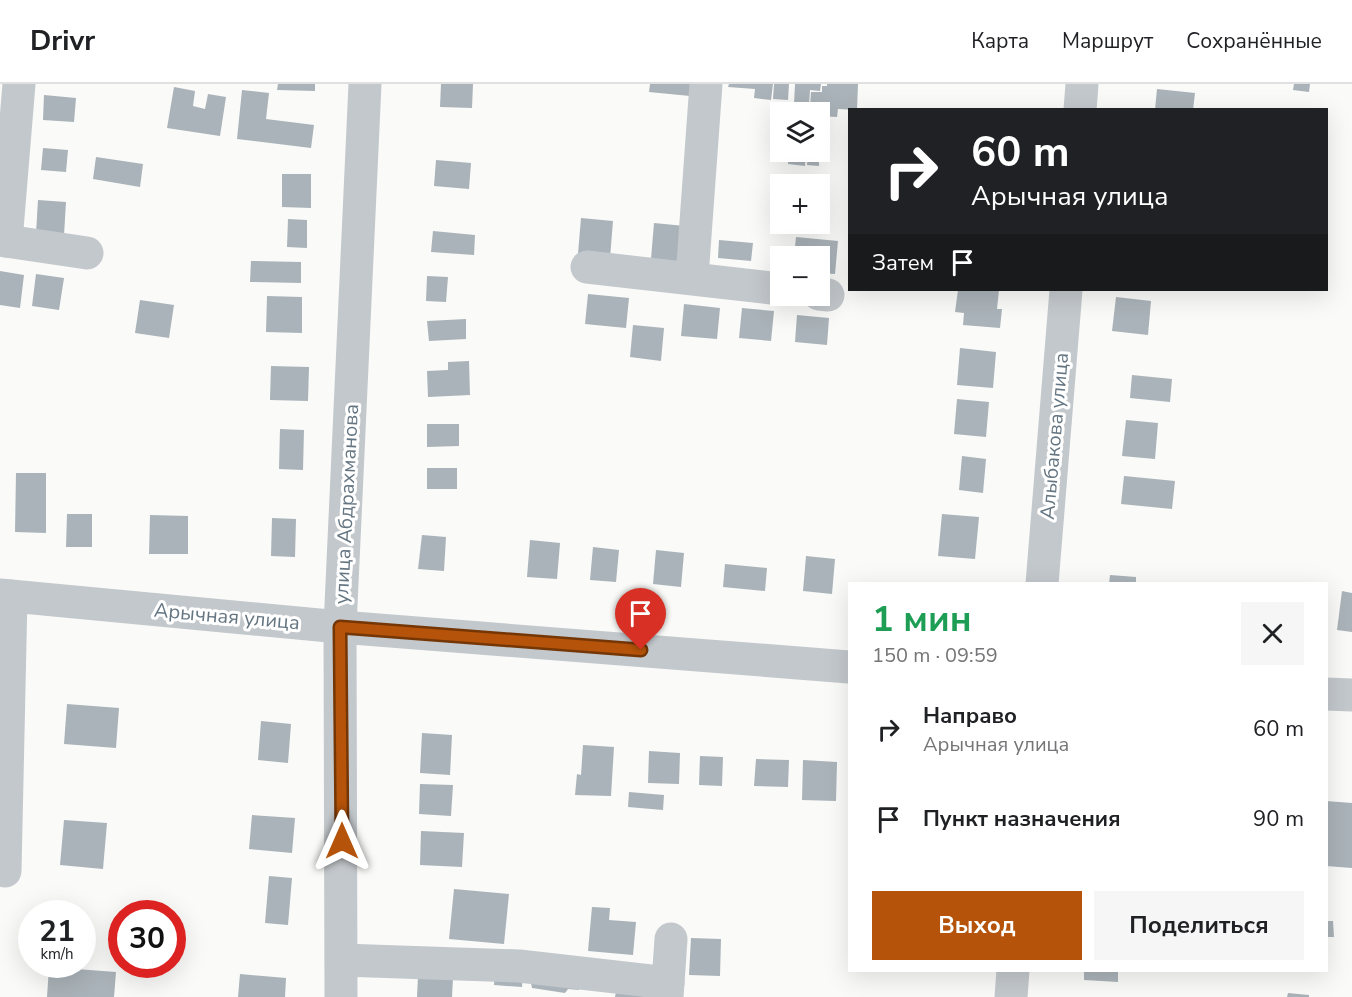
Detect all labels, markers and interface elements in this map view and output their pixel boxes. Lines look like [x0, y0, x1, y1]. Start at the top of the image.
text: Drivr [30, 22, 95, 60]
text: Карта [971, 27, 1029, 55]
text: Маршрут [1062, 27, 1153, 55]
text: Сохранённые [1186, 27, 1322, 55]
map controls [770, 102, 830, 306]
button: layers [770, 102, 830, 162]
text: 60 m [971, 124, 1070, 181]
icon: right [872, 132, 950, 210]
button: + [770, 174, 830, 234]
text: Арычная улица [971, 178, 1169, 215]
button: − [770, 246, 830, 306]
icon: arrive [946, 246, 979, 279]
text: Затем [872, 248, 934, 278]
street label: Алыбакова улица [1034, 352, 1075, 521]
street label: улица Абдрахманова [328, 403, 365, 605]
pin [615, 588, 666, 650]
text: 1 мин [872, 595, 972, 644]
street label: Арычная улица [153, 597, 301, 636]
icon: arrive [624, 597, 657, 630]
button: close [1241, 602, 1304, 665]
text: 150 m · 09:59 [872, 642, 998, 669]
text: Направо [923, 701, 1017, 731]
icon: right [872, 713, 905, 746]
text: 60 m [1253, 714, 1304, 744]
text: Арычная улица [923, 731, 1069, 758]
icon: arrive [872, 803, 905, 836]
text: Пункт назначения [923, 804, 1121, 834]
text: 90 m [1253, 804, 1304, 834]
position arrow [310, 809, 374, 873]
button: Выход [872, 891, 1082, 960]
button: Поделиться [1094, 891, 1304, 960]
speed limit sign: 30 [108, 900, 186, 978]
text: 21 [39, 911, 75, 952]
text: km/h [40, 944, 74, 964]

